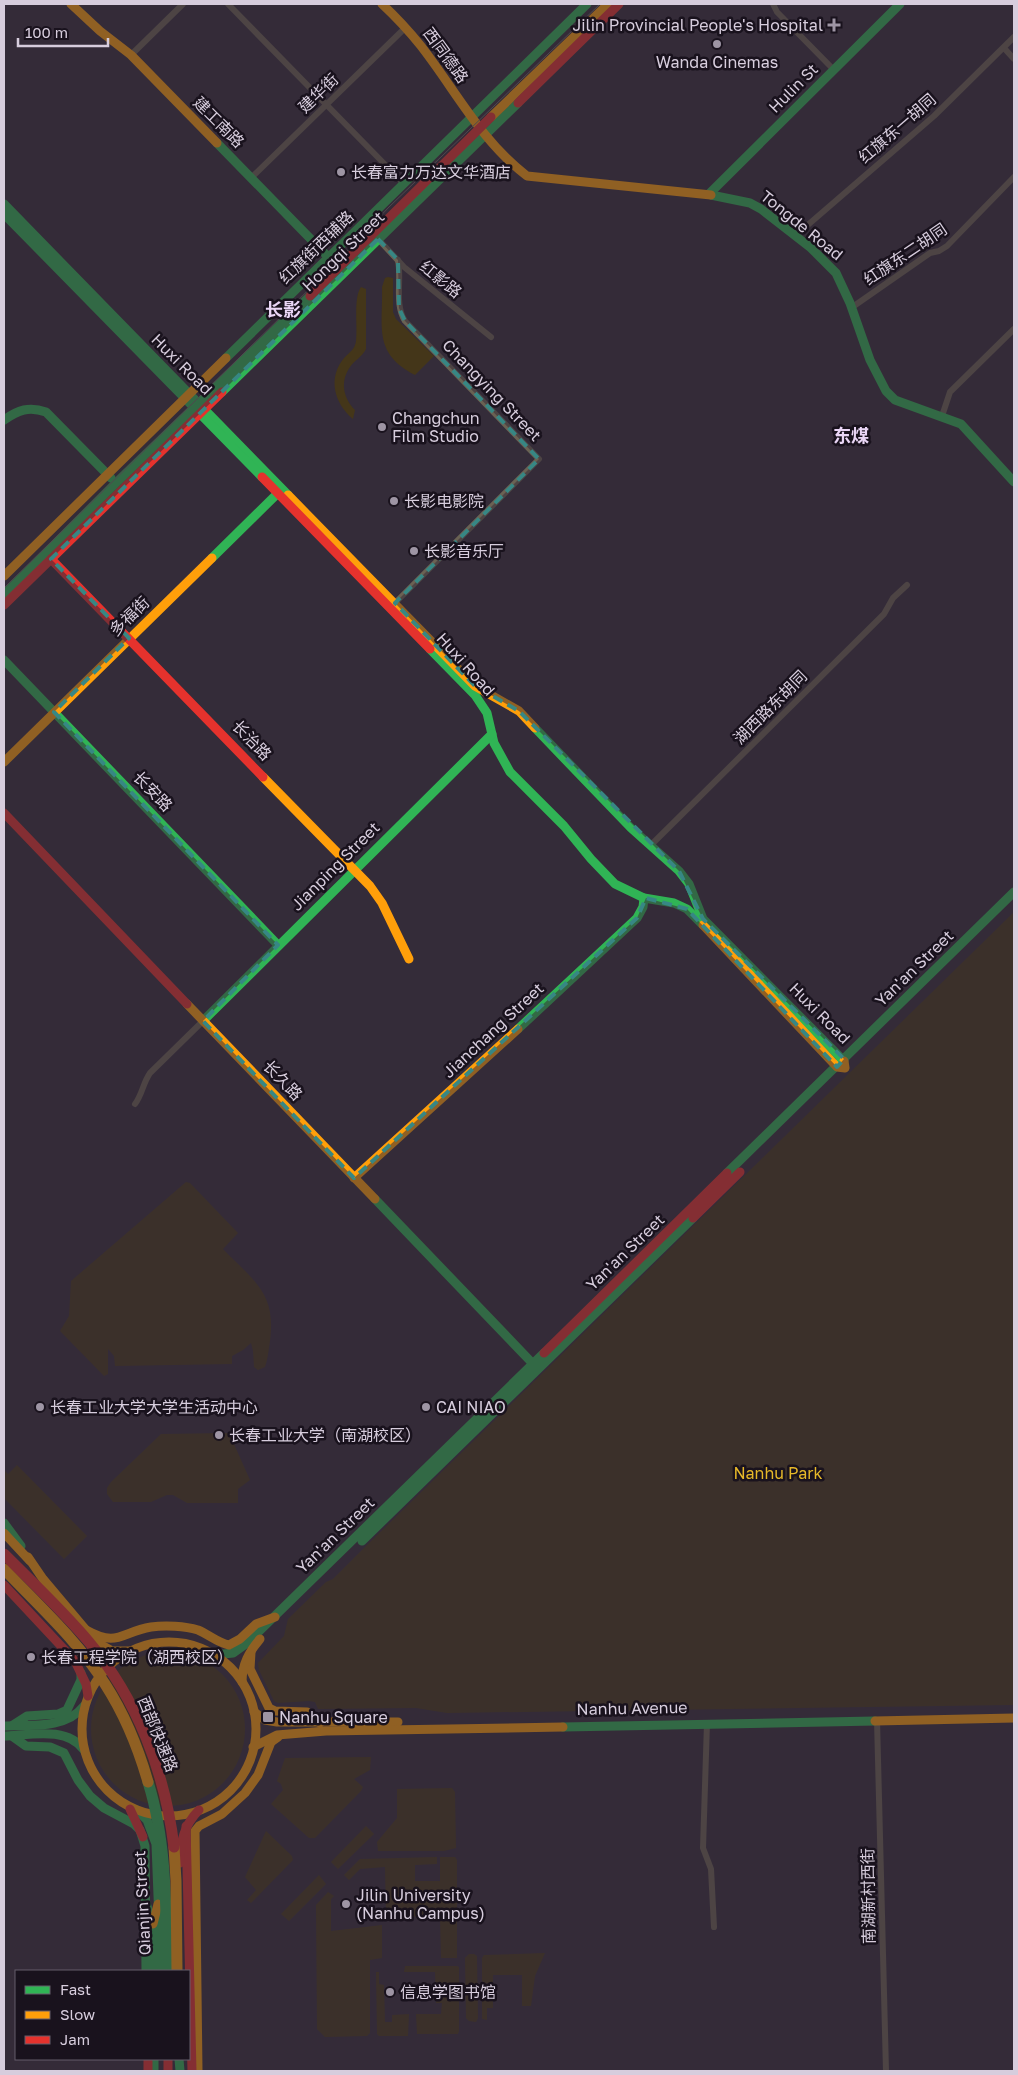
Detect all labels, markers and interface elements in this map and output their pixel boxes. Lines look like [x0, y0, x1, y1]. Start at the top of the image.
scale bar [18, 15, 108, 47]
place label: Jilin Provincial People's Hospital [572, 15, 823, 35]
marker: Jilin Provincial People's Hospital [827, 18, 841, 32]
text: 100 m [25, 23, 68, 41]
street label: 西同德路 [419, 23, 473, 87]
marker: Wanda Cinemas [711, 38, 723, 50]
place label: Wanda Cinemas [656, 52, 778, 72]
street label: Hulin St [764, 59, 822, 117]
street label: 建华街 [294, 69, 342, 117]
street label: 红旗东一胡同 [854, 89, 940, 167]
street label: 建工南路 [189, 92, 249, 152]
place label: 长春富力万达文华酒店 [351, 162, 511, 182]
marker: 长春富力万达文华酒店 [335, 166, 347, 178]
street label: Tongde Road [757, 186, 847, 264]
street label: 红旗街西辅路 [275, 206, 357, 288]
street label: Hongqi Street [298, 207, 388, 295]
street label: 红旗东二胡同 [860, 219, 950, 289]
street label: 红影路 [416, 256, 466, 302]
district label: 长影 [265, 298, 301, 320]
street label: Huxi Road [147, 329, 217, 399]
street label: Changying Street [438, 335, 546, 445]
place label: Changchun Film Studio [392, 408, 480, 446]
marker: Changchun Film Studio [376, 421, 388, 433]
district label: 东煤 [833, 424, 869, 446]
place label: 长影电影院 [404, 491, 484, 511]
marker: 长影电影院 [388, 495, 400, 507]
place label: 长影音乐厅 [424, 541, 504, 561]
marker: 长影音乐厅 [408, 545, 420, 557]
street label: 多福街 [105, 592, 153, 640]
street label: Huxi Road [432, 628, 500, 700]
street label: 湖西路东胡同 [729, 666, 811, 748]
street label: 长治路 [228, 716, 276, 764]
street label: 长安路 [129, 767, 177, 815]
street label: Jianping Street [286, 817, 384, 915]
street label: Yan'an Street [871, 926, 957, 1010]
street label: Jianchang Street [438, 978, 548, 1082]
street label: Huxi Road [785, 978, 855, 1048]
street label: 长久路 [259, 1056, 307, 1104]
street label: Yan'an Street [582, 1210, 668, 1294]
place label: 长春工业大学大学生活动中心 [50, 1397, 258, 1417]
place label: CAI NIAO [436, 1397, 506, 1417]
marker: 长春工业大学大学生活动中心 [34, 1401, 46, 1413]
marker: CAI NIAO [420, 1401, 432, 1413]
place label: 长春工业大学（南湖校区） [229, 1425, 421, 1445]
marker: 长春工业大学（南湖校区） [213, 1429, 225, 1441]
park label: Nanhu Park [733, 1463, 823, 1483]
street label: Yan'an Street [292, 1493, 378, 1577]
place label: 长春工程学院（湖西校区） [41, 1647, 233, 1667]
marker: 长春工程学院（湖西校区） [25, 1651, 37, 1663]
street label: 西部快速路 [134, 1693, 182, 1775]
street label: Nanhu Avenue [576, 1697, 688, 1719]
place label: Nanhu Square [279, 1707, 388, 1727]
marker: Nanhu Square [261, 1710, 275, 1724]
street label: 南湖新村西街 [857, 1848, 879, 1944]
street label: Qianjin Street [129, 1850, 155, 1956]
place label: Jilin University (Nanhu Campus) [356, 1885, 485, 1923]
marker: Jilin University (Nanhu Campus) [340, 1898, 352, 1910]
legend [15, 1970, 190, 2060]
text: Fast [60, 1980, 91, 1998]
place label: 信息学图书馆 [400, 1982, 496, 2002]
marker: 信息学图书馆 [384, 1986, 396, 1998]
text: Slow [60, 2005, 95, 2023]
text: Jam [60, 2030, 90, 2048]

